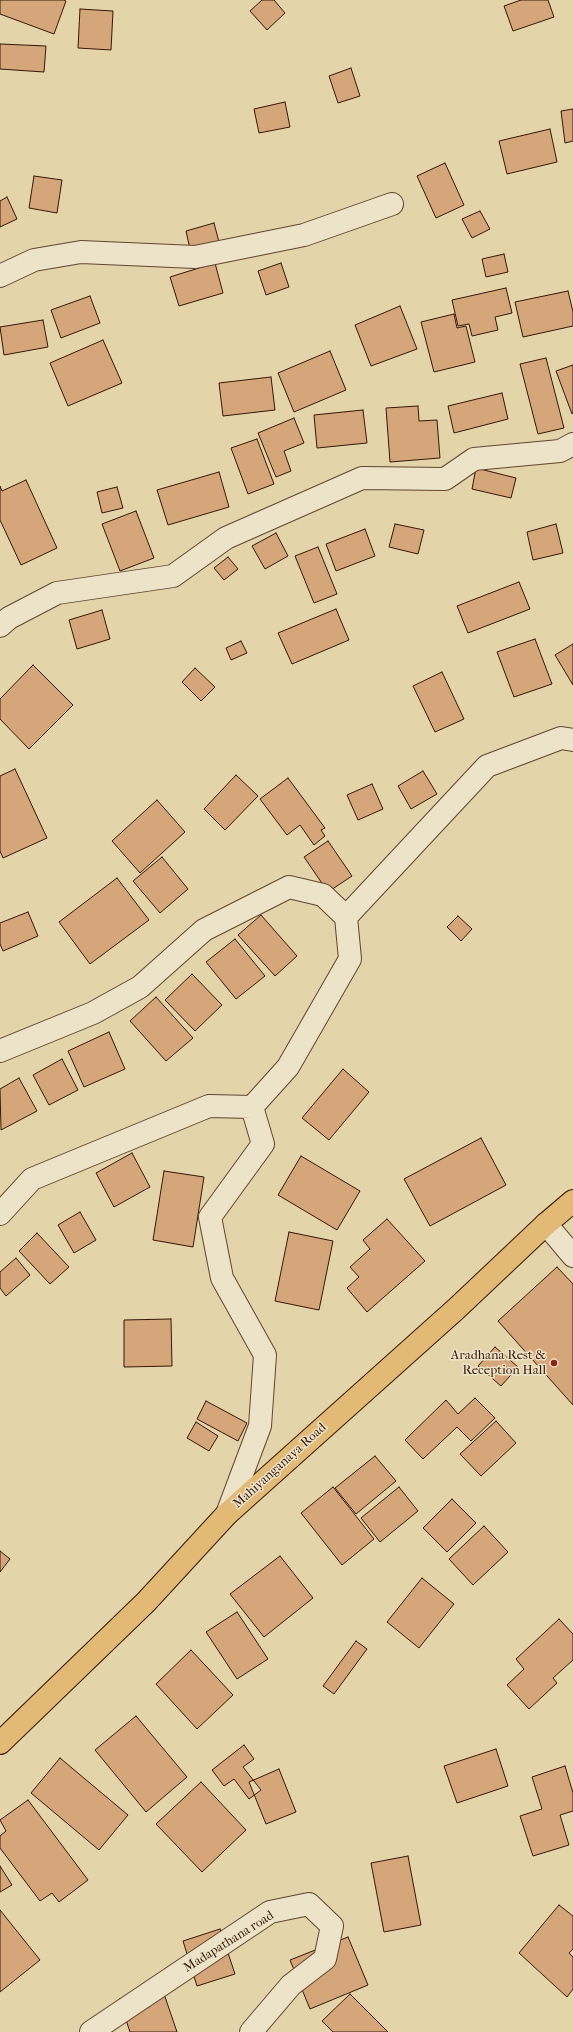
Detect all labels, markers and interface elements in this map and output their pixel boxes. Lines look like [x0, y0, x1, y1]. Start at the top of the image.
place label: Aradhana Rest & Reception Hall [451, 1348, 546, 1379]
marker: Aradhana Rest & Reception Hall [549, 1358, 559, 1368]
street label: Mahiyanganaya Road [230, 1420, 330, 1512]
street label: Madapathana road [181, 1908, 277, 1976]

